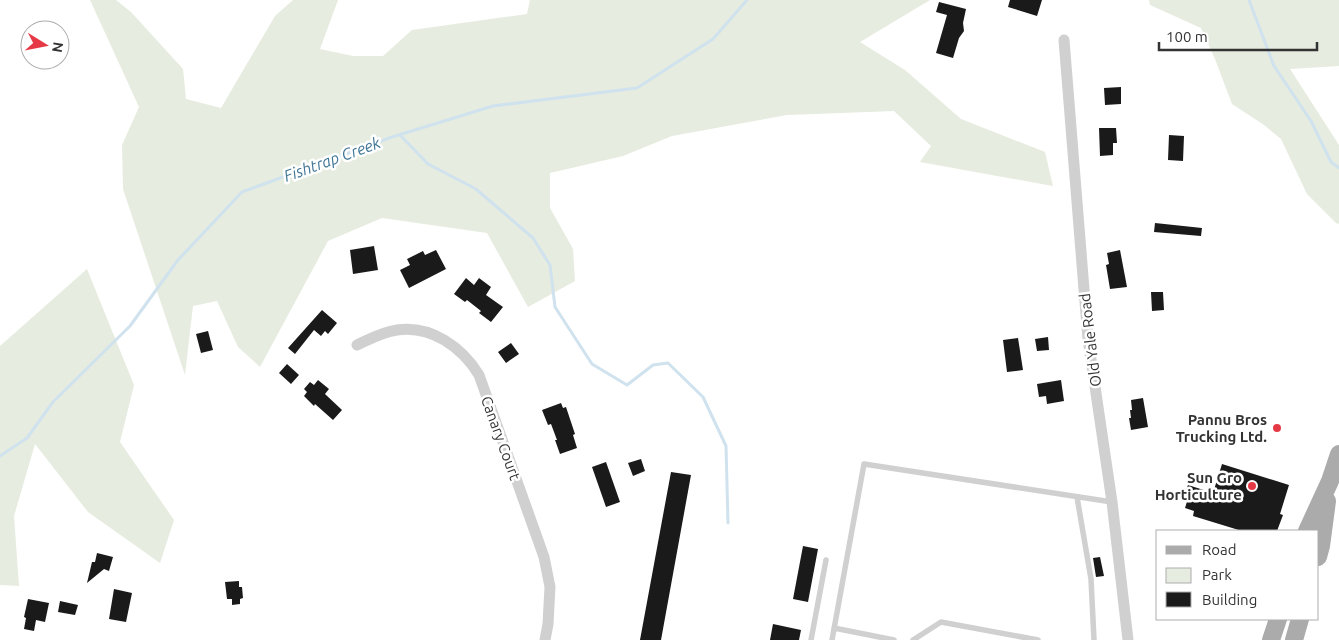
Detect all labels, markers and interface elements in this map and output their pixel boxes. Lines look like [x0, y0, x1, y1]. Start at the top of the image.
north arrow [20, 20, 70, 70]
scale bar [1159, 20, 1316, 52]
text: 100 m [1166, 28, 1208, 45]
text: N [49, 41, 67, 54]
water label: Fishtrap Creek [281, 133, 384, 185]
street label: Old Yale Road [1076, 292, 1104, 388]
street label: Canary Court [478, 394, 524, 482]
place label: Pannu Bros Trucking Ltd. [1176, 411, 1267, 445]
marker: Pannu Bros Trucking Ltd. [1271, 422, 1283, 434]
place label: Sun Gro Horticulture [1155, 469, 1242, 503]
marker: Sun Gro Horticulture [1246, 480, 1258, 492]
legend [1156, 530, 1319, 620]
text: Road [1202, 541, 1237, 558]
text: Park [1202, 566, 1232, 583]
text: Building [1202, 591, 1257, 608]

